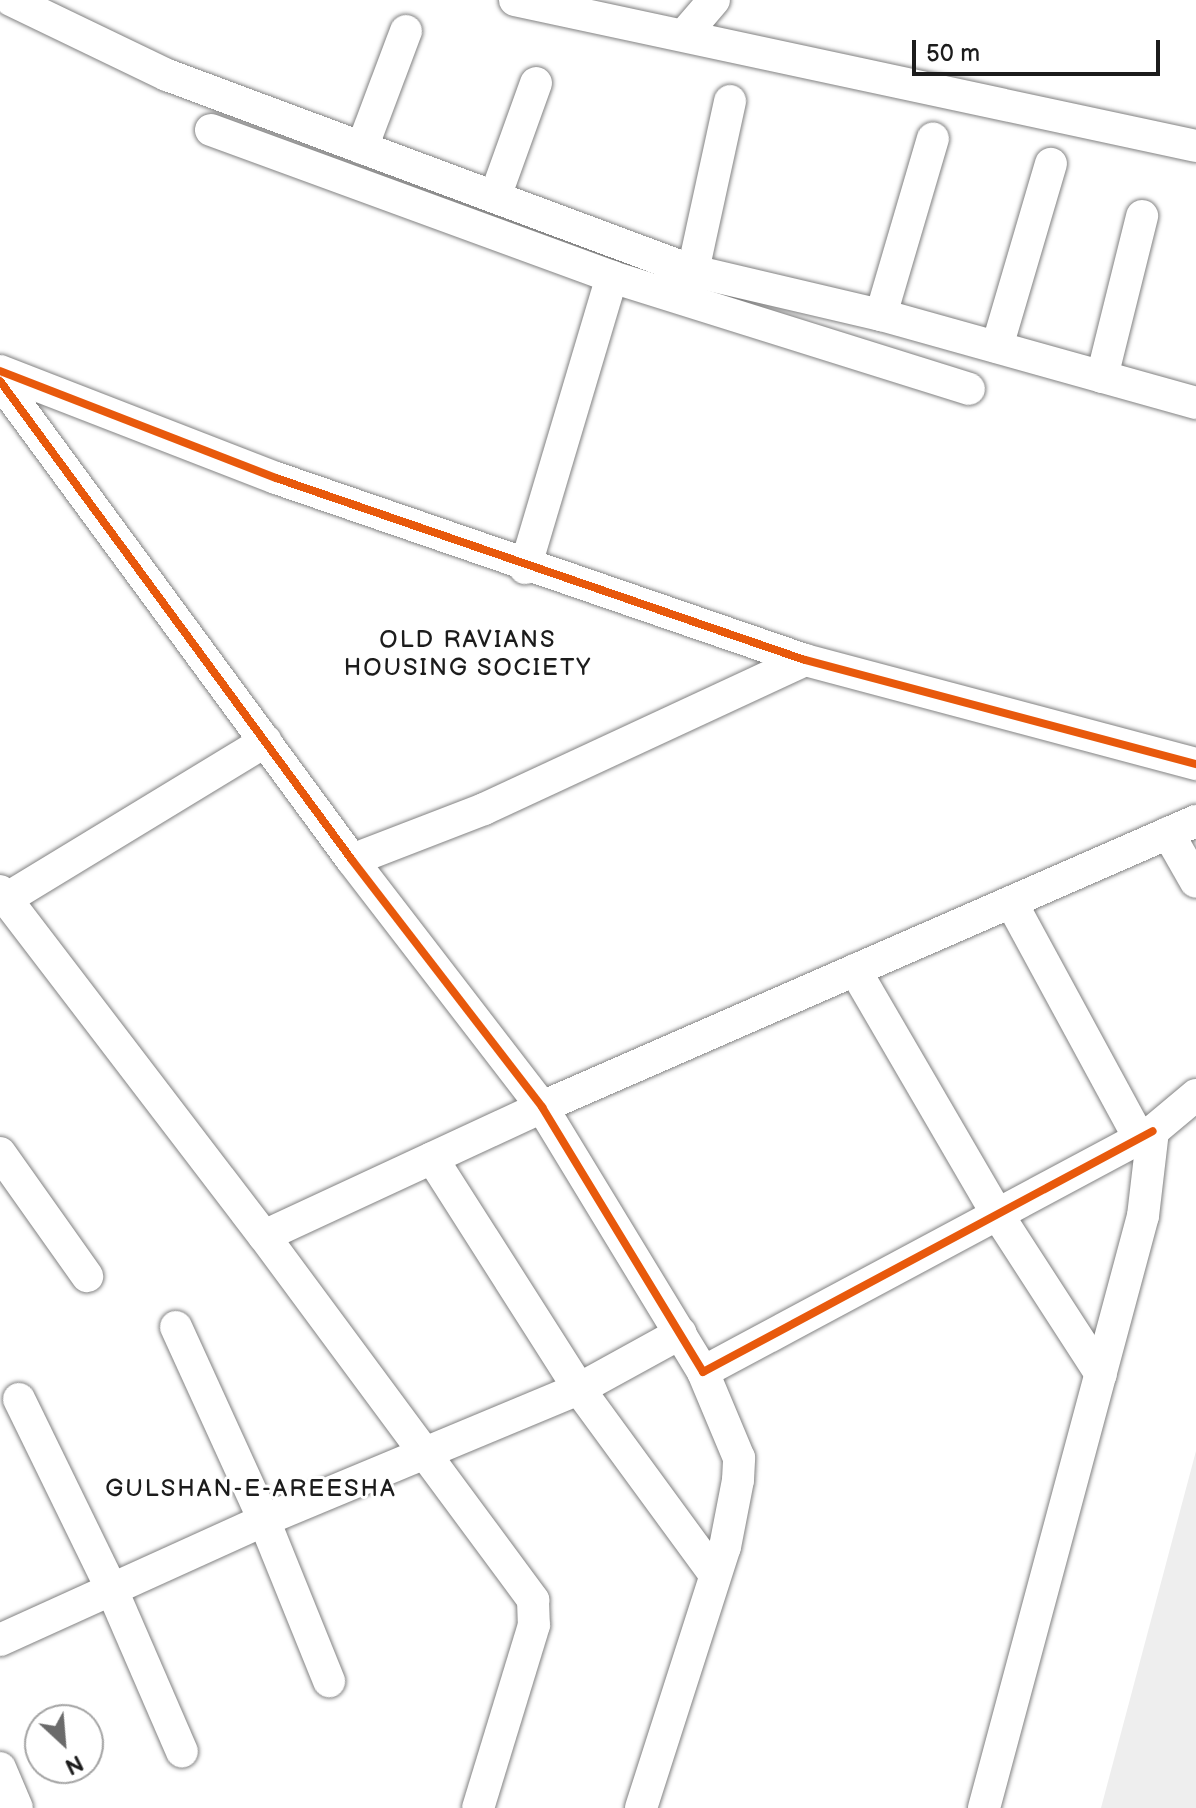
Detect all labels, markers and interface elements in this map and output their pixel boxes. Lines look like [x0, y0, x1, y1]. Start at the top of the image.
scale bar [916, 24, 1164, 74]
text: 50 m [926, 39, 980, 68]
district label: OLD RAVIANS HOUSING SOCIETY [343, 626, 593, 682]
district label: GULSHAN-E-AREESHA [105, 1475, 397, 1503]
north arrow [24, 1704, 104, 1784]
text: N [61, 1748, 87, 1780]

